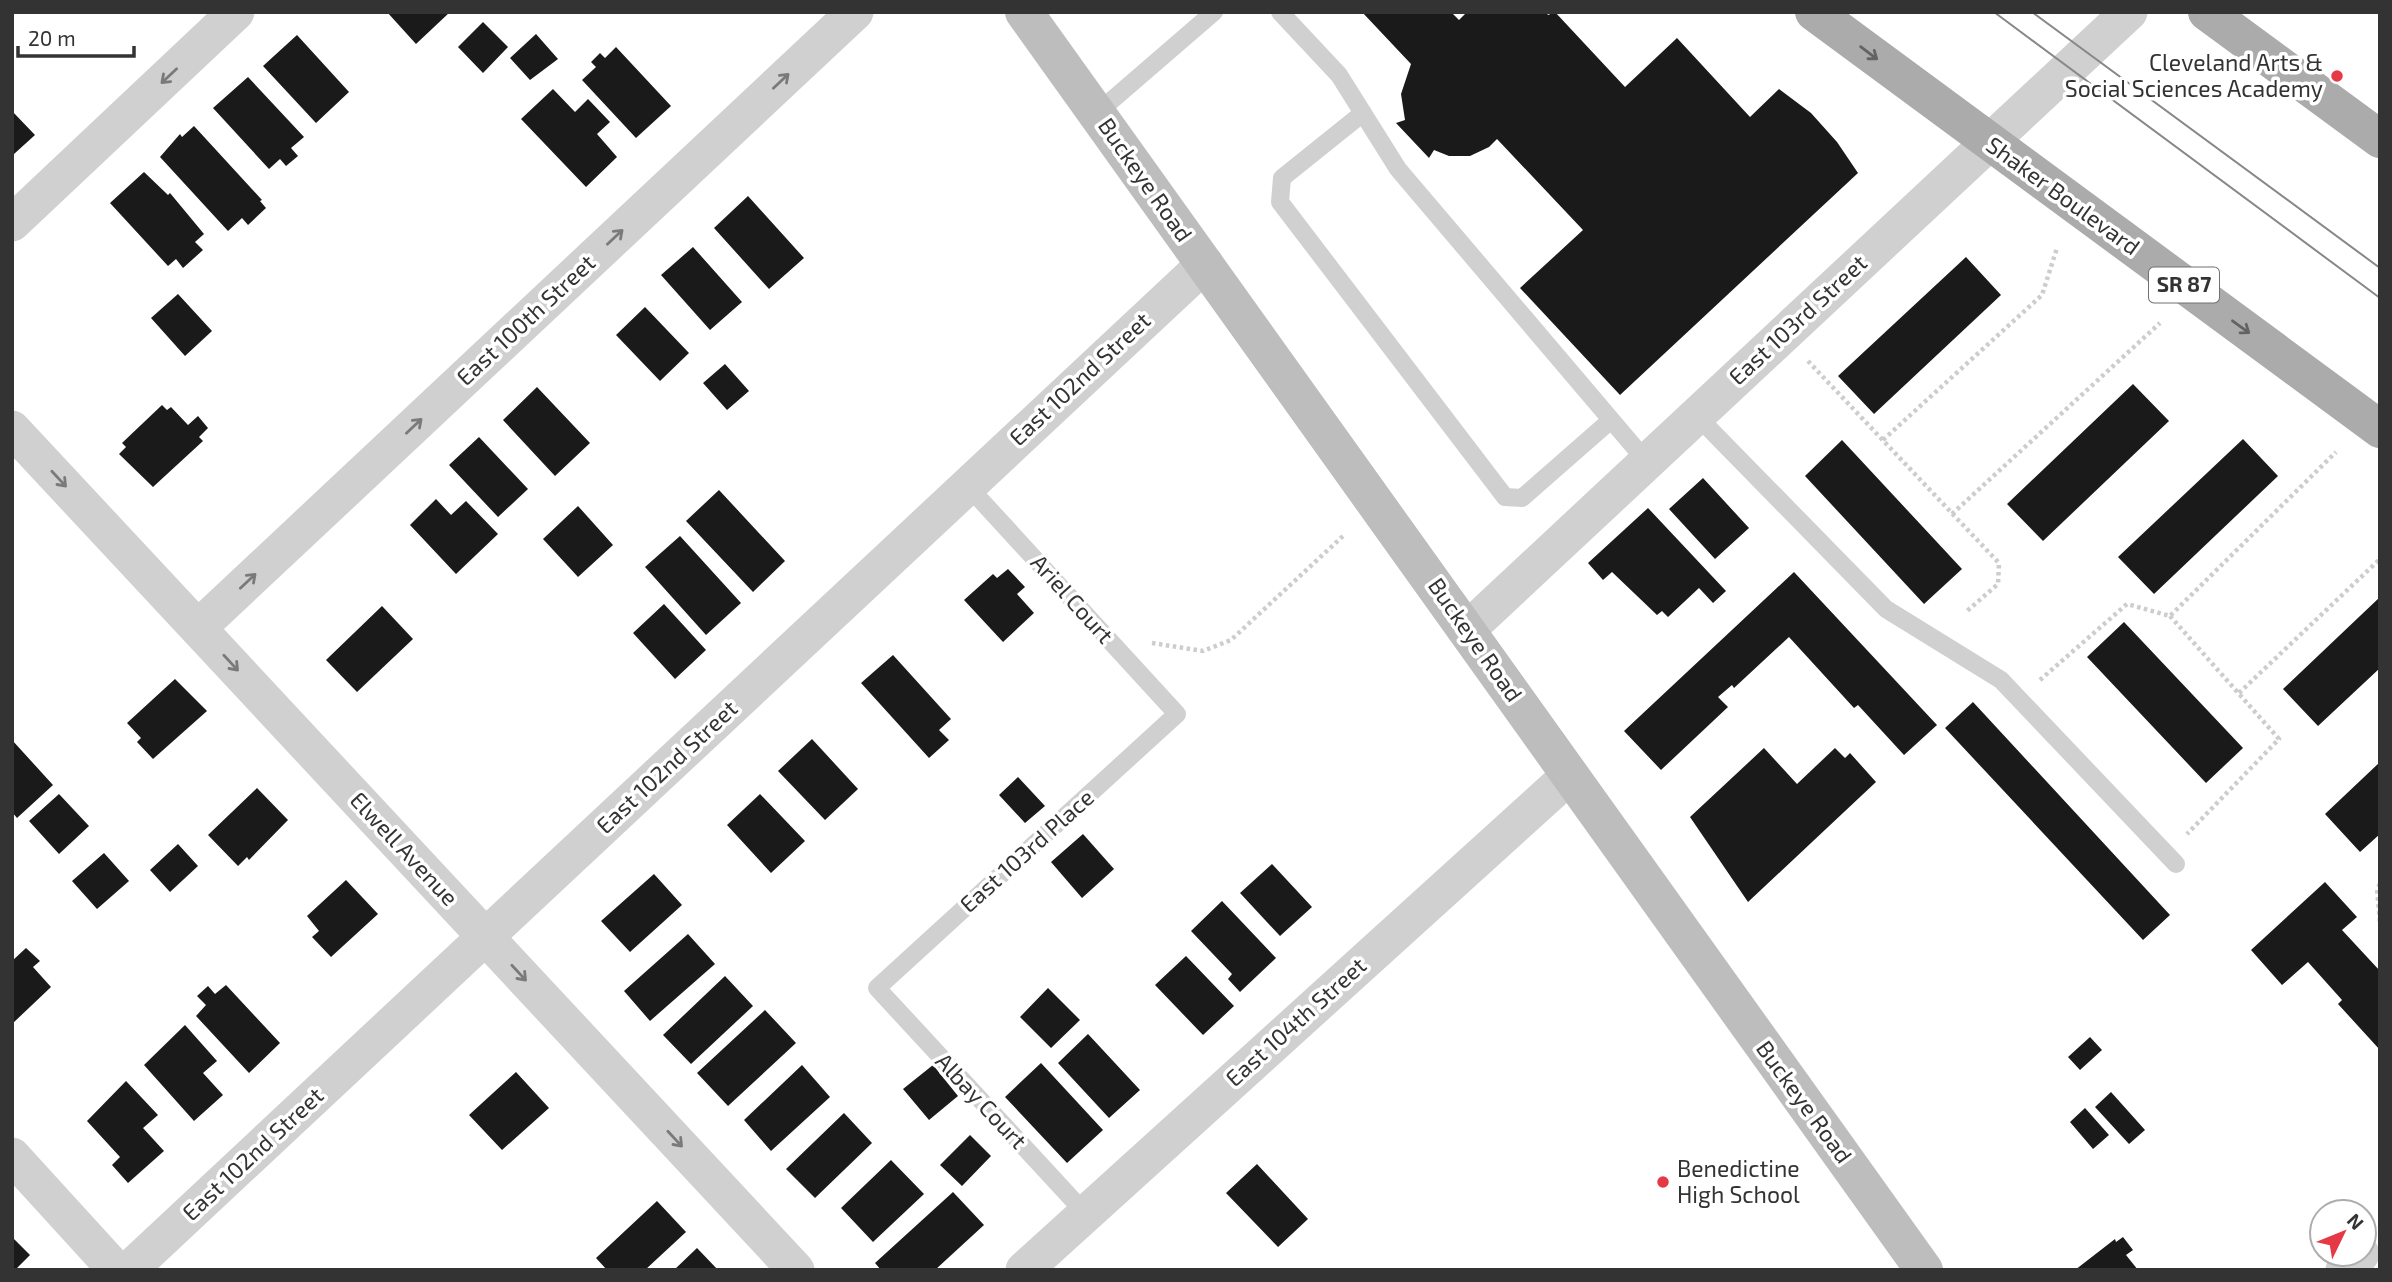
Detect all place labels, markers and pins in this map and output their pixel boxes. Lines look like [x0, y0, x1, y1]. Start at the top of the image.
place label: Cleveland Arts & Social Sciences Academy [2065, 48, 2323, 102]
marker: Cleveland Arts & Social Sciences Academy [2329, 68, 2345, 84]
place label: Benedictine High School [1677, 1154, 1800, 1208]
marker: Benedictine High School [1655, 1174, 1671, 1190]

